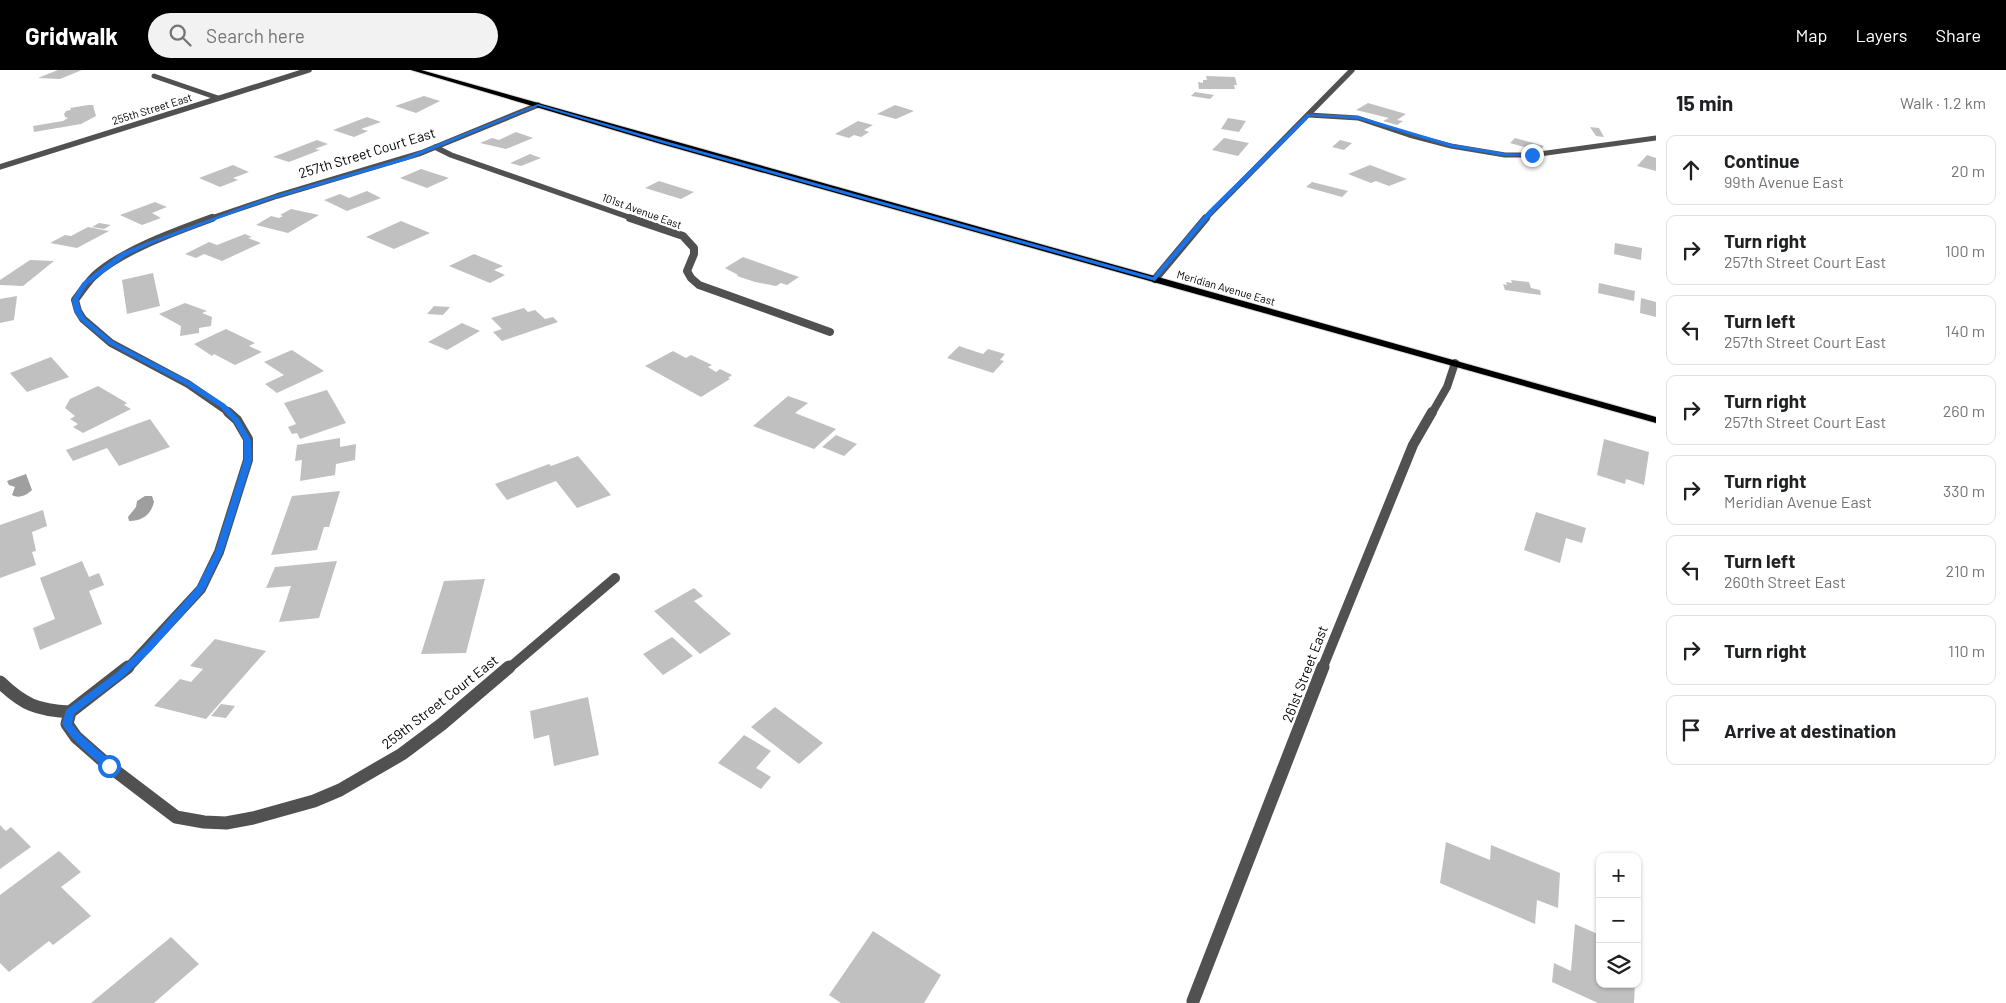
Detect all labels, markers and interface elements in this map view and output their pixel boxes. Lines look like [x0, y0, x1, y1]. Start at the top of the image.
search box [148, 13, 498, 58]
text: Gridwalk [25, 21, 118, 50]
icon: search [166, 21, 194, 49]
text: Search here [206, 24, 305, 47]
text: Map [1795, 24, 1827, 46]
text: Layers [1855, 24, 1908, 46]
text: Share [1936, 24, 1981, 46]
street label: 255th Street East [110, 90, 194, 127]
text: 15 min [1676, 90, 1733, 115]
text: Walk · 1.2 km [1900, 93, 1986, 112]
street label: 257th Street Court East [296, 124, 437, 181]
route end [1521, 144, 1544, 167]
text: Continue [1724, 149, 1800, 172]
icon: ahead [1677, 156, 1705, 184]
text: 20 m [1951, 161, 1985, 180]
text: 99th Avenue East [1724, 172, 1844, 191]
street label: 101st Avenue East [601, 190, 684, 231]
text: Turn right [1724, 229, 1806, 252]
icon: right [1677, 236, 1705, 264]
text: 100 m [1945, 241, 1985, 260]
text: 257th Street Court East [1724, 252, 1886, 271]
street label: Meridian Avenue East [1175, 267, 1277, 308]
text: Turn left [1724, 309, 1795, 332]
icon: left [1677, 316, 1705, 344]
text: 140 m [1945, 321, 1985, 340]
text: 257th Street Court East [1724, 332, 1886, 351]
text: Turn right [1724, 389, 1806, 412]
icon: right [1677, 396, 1705, 424]
text: 260 m [1943, 401, 1985, 420]
text: 257th Street Court East [1724, 412, 1886, 431]
text: Turn right [1724, 469, 1806, 492]
icon: right [1677, 476, 1705, 504]
text: 330 m [1943, 481, 1985, 500]
text: Meridian Avenue East [1724, 492, 1872, 511]
text: Turn left [1724, 549, 1795, 572]
icon: left [1677, 556, 1705, 584]
text: 210 m [1946, 561, 1985, 580]
text: 260th Street East [1724, 572, 1846, 591]
street label: 261st Street East [1278, 623, 1331, 725]
icon: right [1677, 636, 1705, 664]
text: Turn right [1724, 639, 1806, 662]
text: 110 m [1948, 641, 1985, 660]
street label: 259th Street Court East [378, 651, 501, 752]
icon: arrive [1677, 716, 1705, 744]
text: Arrive at destination [1724, 719, 1896, 742]
route start [98, 755, 121, 778]
map controls [1596, 853, 1641, 988]
button: + [1596, 853, 1641, 898]
button: − [1596, 898, 1641, 943]
button: layers [1596, 943, 1641, 988]

